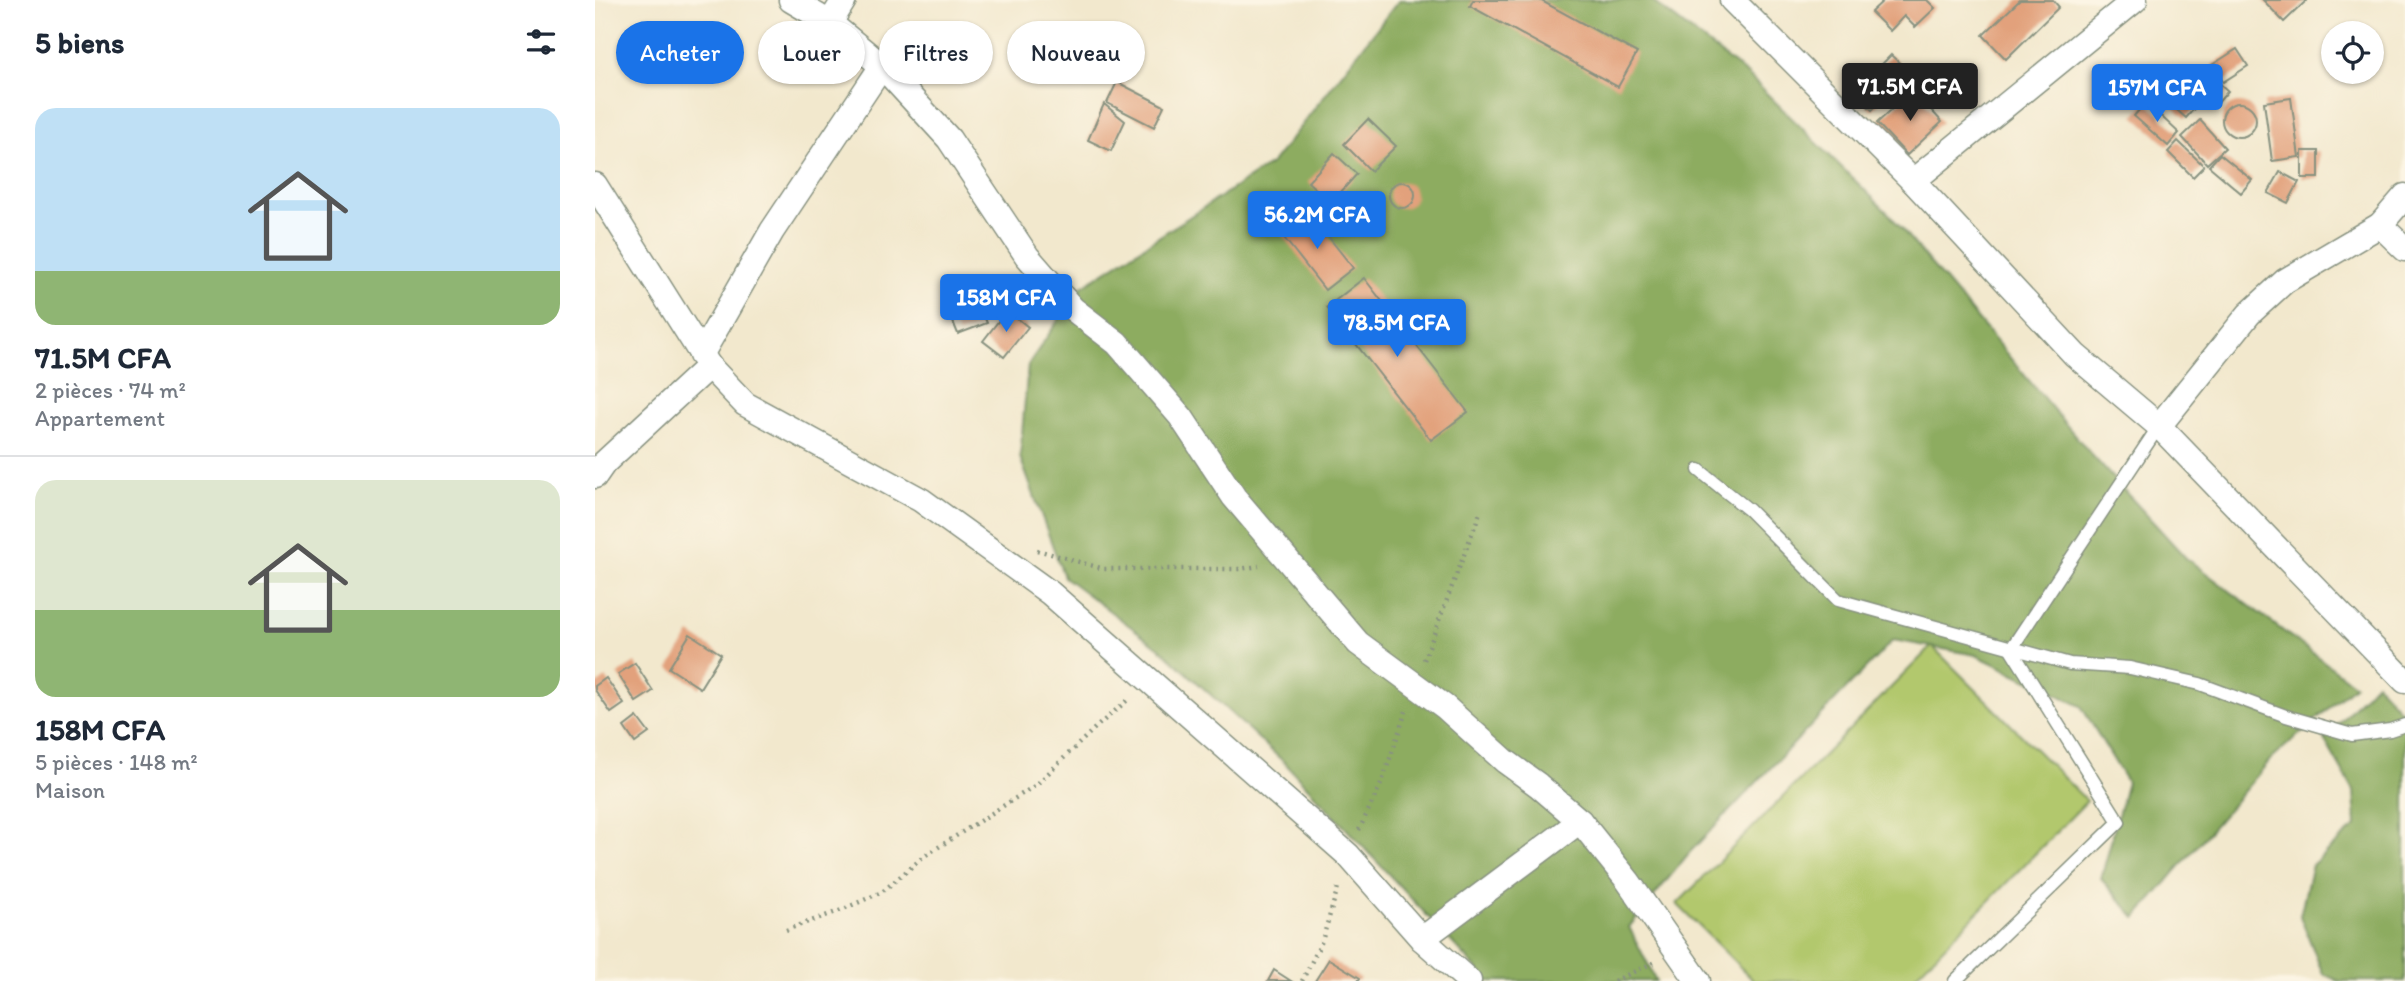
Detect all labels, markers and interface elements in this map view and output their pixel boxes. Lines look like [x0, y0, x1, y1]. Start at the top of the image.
chip: Acheter [616, 21, 744, 84]
chip: Louer [758, 21, 865, 84]
chip: Filtres [879, 21, 993, 84]
chip: Nouveau [1007, 21, 1145, 84]
map controls [2321, 21, 2384, 84]
button: locate [2321, 21, 2384, 84]
icon: filters [522, 23, 560, 61]
text: 5 biens [35, 24, 125, 61]
pin: 71.5M CFA [1830, 64, 1990, 123]
pin: 157M CFA [2085, 64, 2229, 124]
text: 71.5M CFA [1858, 72, 1962, 100]
text: 157M CFA [2108, 73, 2206, 101]
icon: home [235, 153, 361, 279]
pin: 56.2M CFA [1237, 191, 1397, 251]
text: 56.2M CFA [1264, 200, 1370, 228]
pin: 158M CFA [934, 274, 1078, 334]
text: 158M CFA [956, 283, 1056, 311]
pin: 78.5M CFA [1317, 300, 1477, 359]
text: 78.5M CFA [1344, 308, 1450, 336]
text: 71.5M CFA [35, 339, 171, 376]
text: 2 pièces · 74 m² [35, 376, 186, 404]
text: Appartement [35, 404, 165, 432]
icon: home [235, 525, 361, 651]
text: 158M CFA [35, 711, 165, 748]
text: 5 pièces · 148 m² [35, 748, 198, 776]
text: Maison [35, 776, 105, 804]

